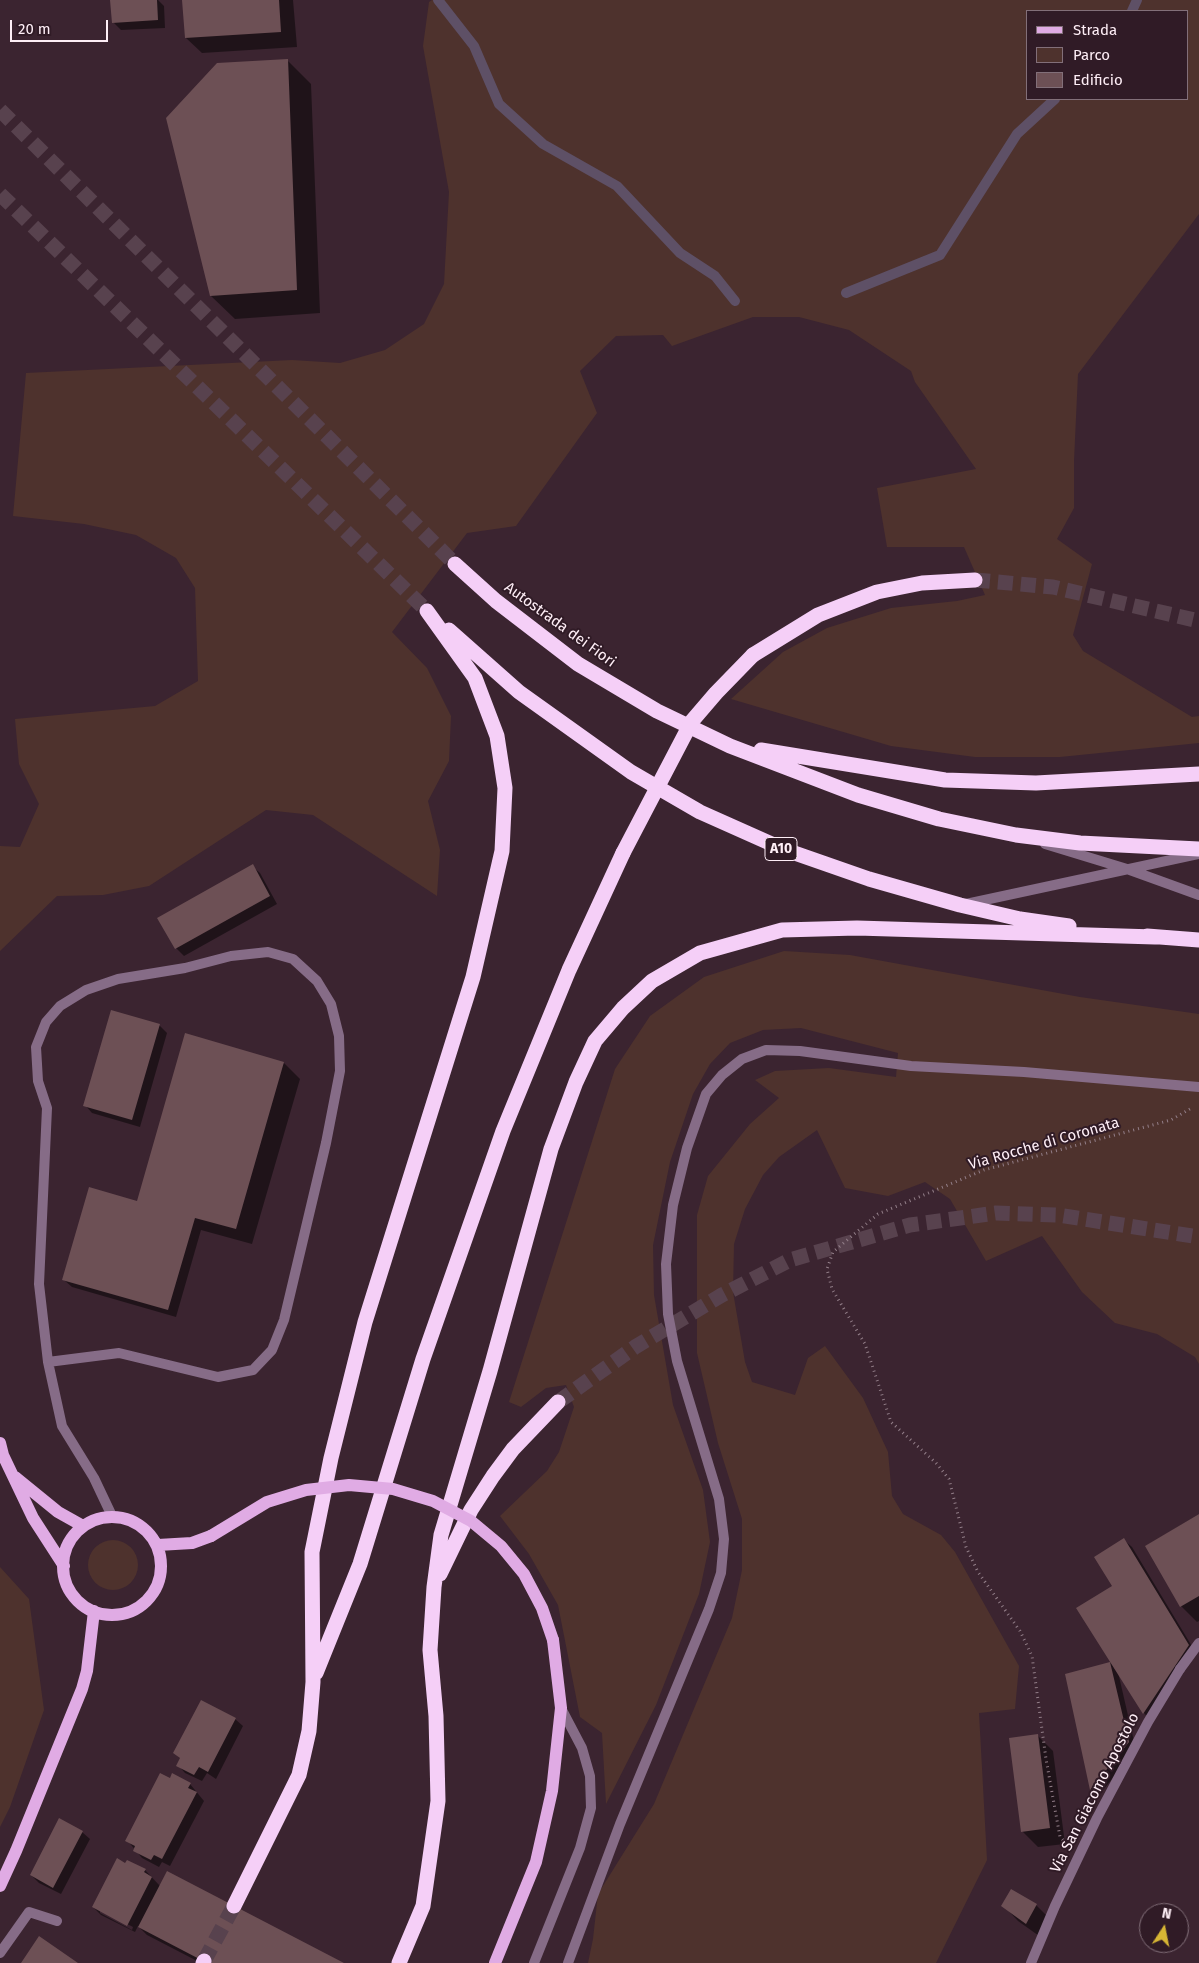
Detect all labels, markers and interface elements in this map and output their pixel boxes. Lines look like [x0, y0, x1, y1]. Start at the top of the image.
scale bar [12, 10, 110, 42]
legend [1026, 10, 1189, 100]
text: 20 m [18, 20, 51, 38]
text: Strada [1073, 21, 1117, 39]
text: Parco [1073, 46, 1110, 64]
text: Edificio [1073, 71, 1123, 89]
street label: Autostrada dei Fiori [501, 579, 619, 671]
road number: A10 [765, 838, 797, 861]
street label: Via Rocche di Coronata [967, 1114, 1121, 1174]
street label: Via San Giacomo Apostolo [1047, 1710, 1143, 1876]
north arrow [1139, 1903, 1189, 1953]
text: N [1161, 1905, 1173, 1923]

